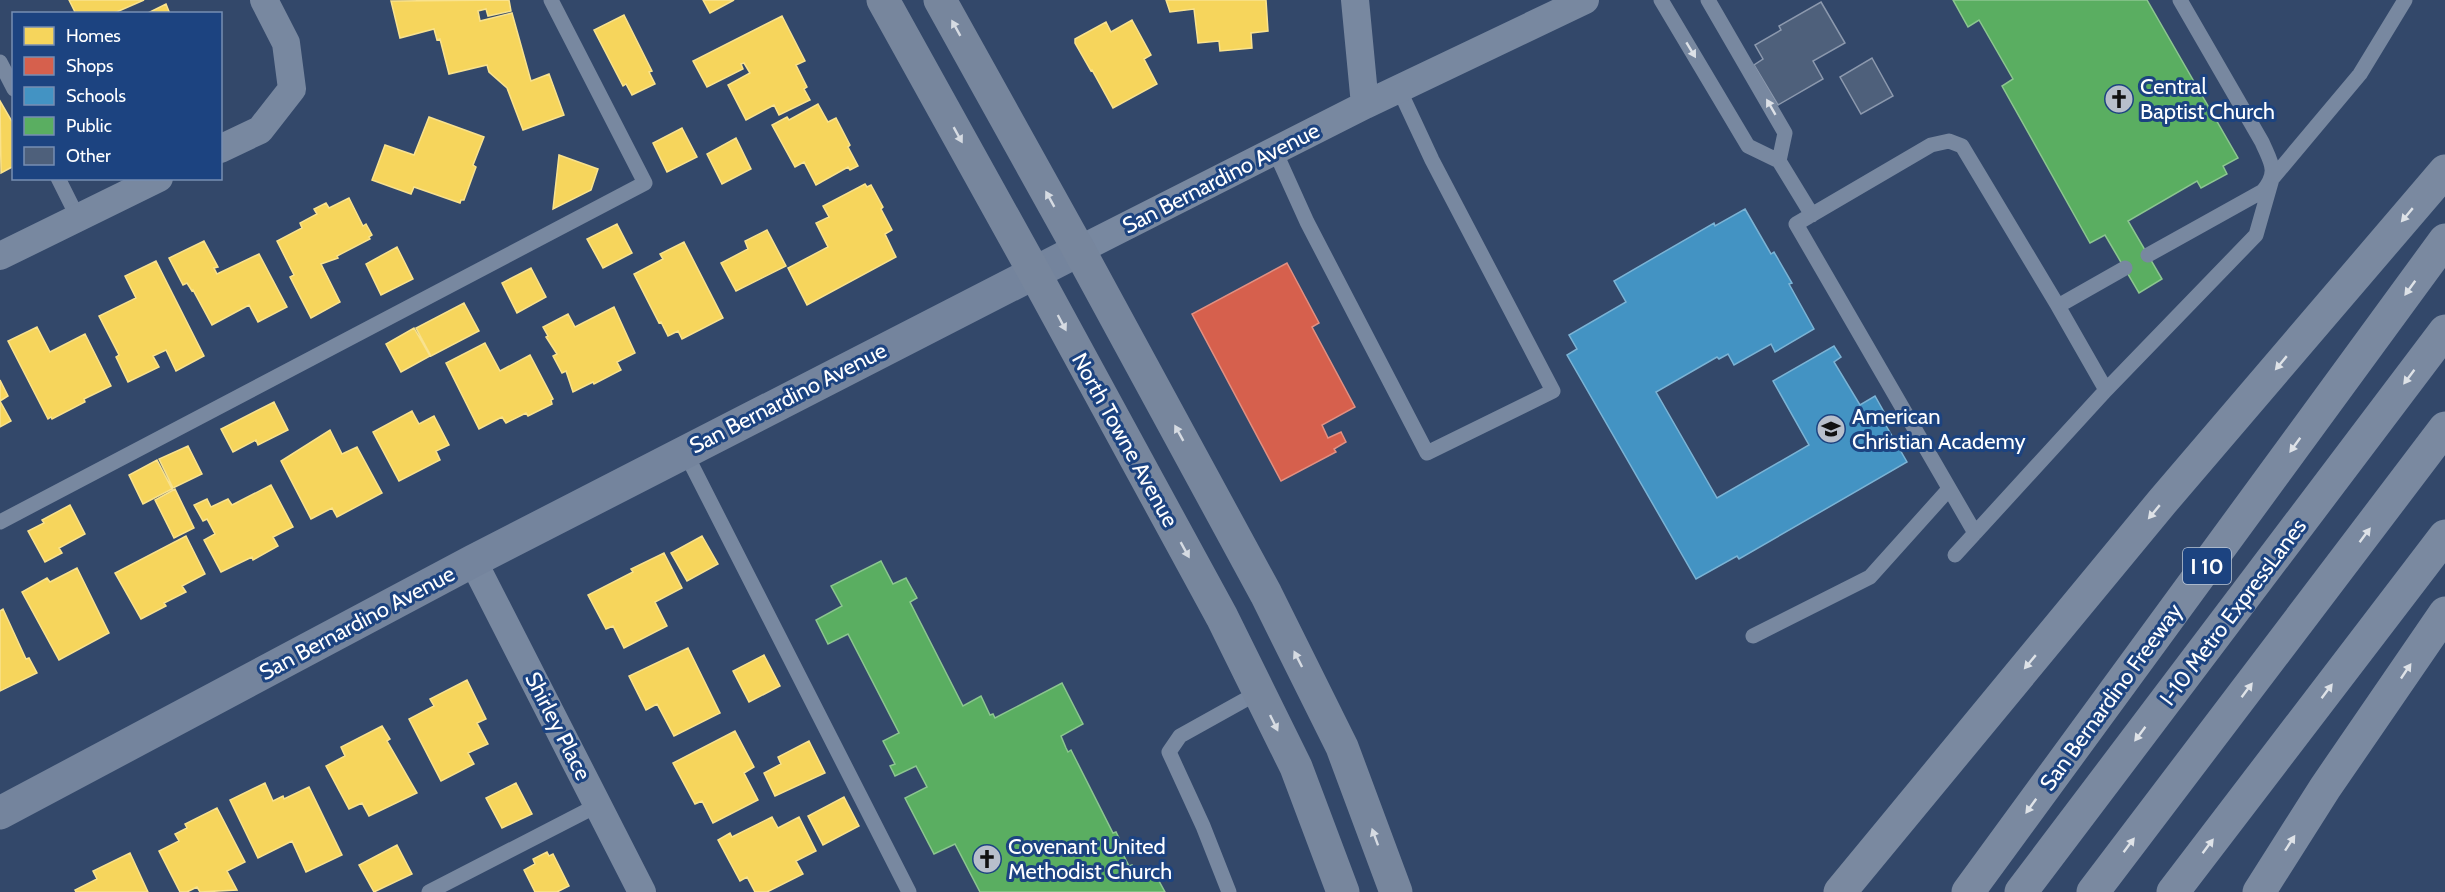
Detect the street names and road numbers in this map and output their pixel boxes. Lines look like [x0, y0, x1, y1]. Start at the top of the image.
street label: San Bernardino Avenue [1118, 117, 1324, 239]
street label: San Bernardino Avenue [685, 337, 891, 459]
street label: North Towne Avenue [1066, 348, 1184, 532]
street label: I-10 Metro ExpressLanes [2154, 513, 2312, 711]
road number: I 10 [2183, 548, 2231, 584]
street label: San Bernardino Avenue [255, 560, 459, 686]
street label: San Bernardino Freeway [2034, 598, 2188, 796]
street label: Shirley Place [519, 667, 597, 785]

